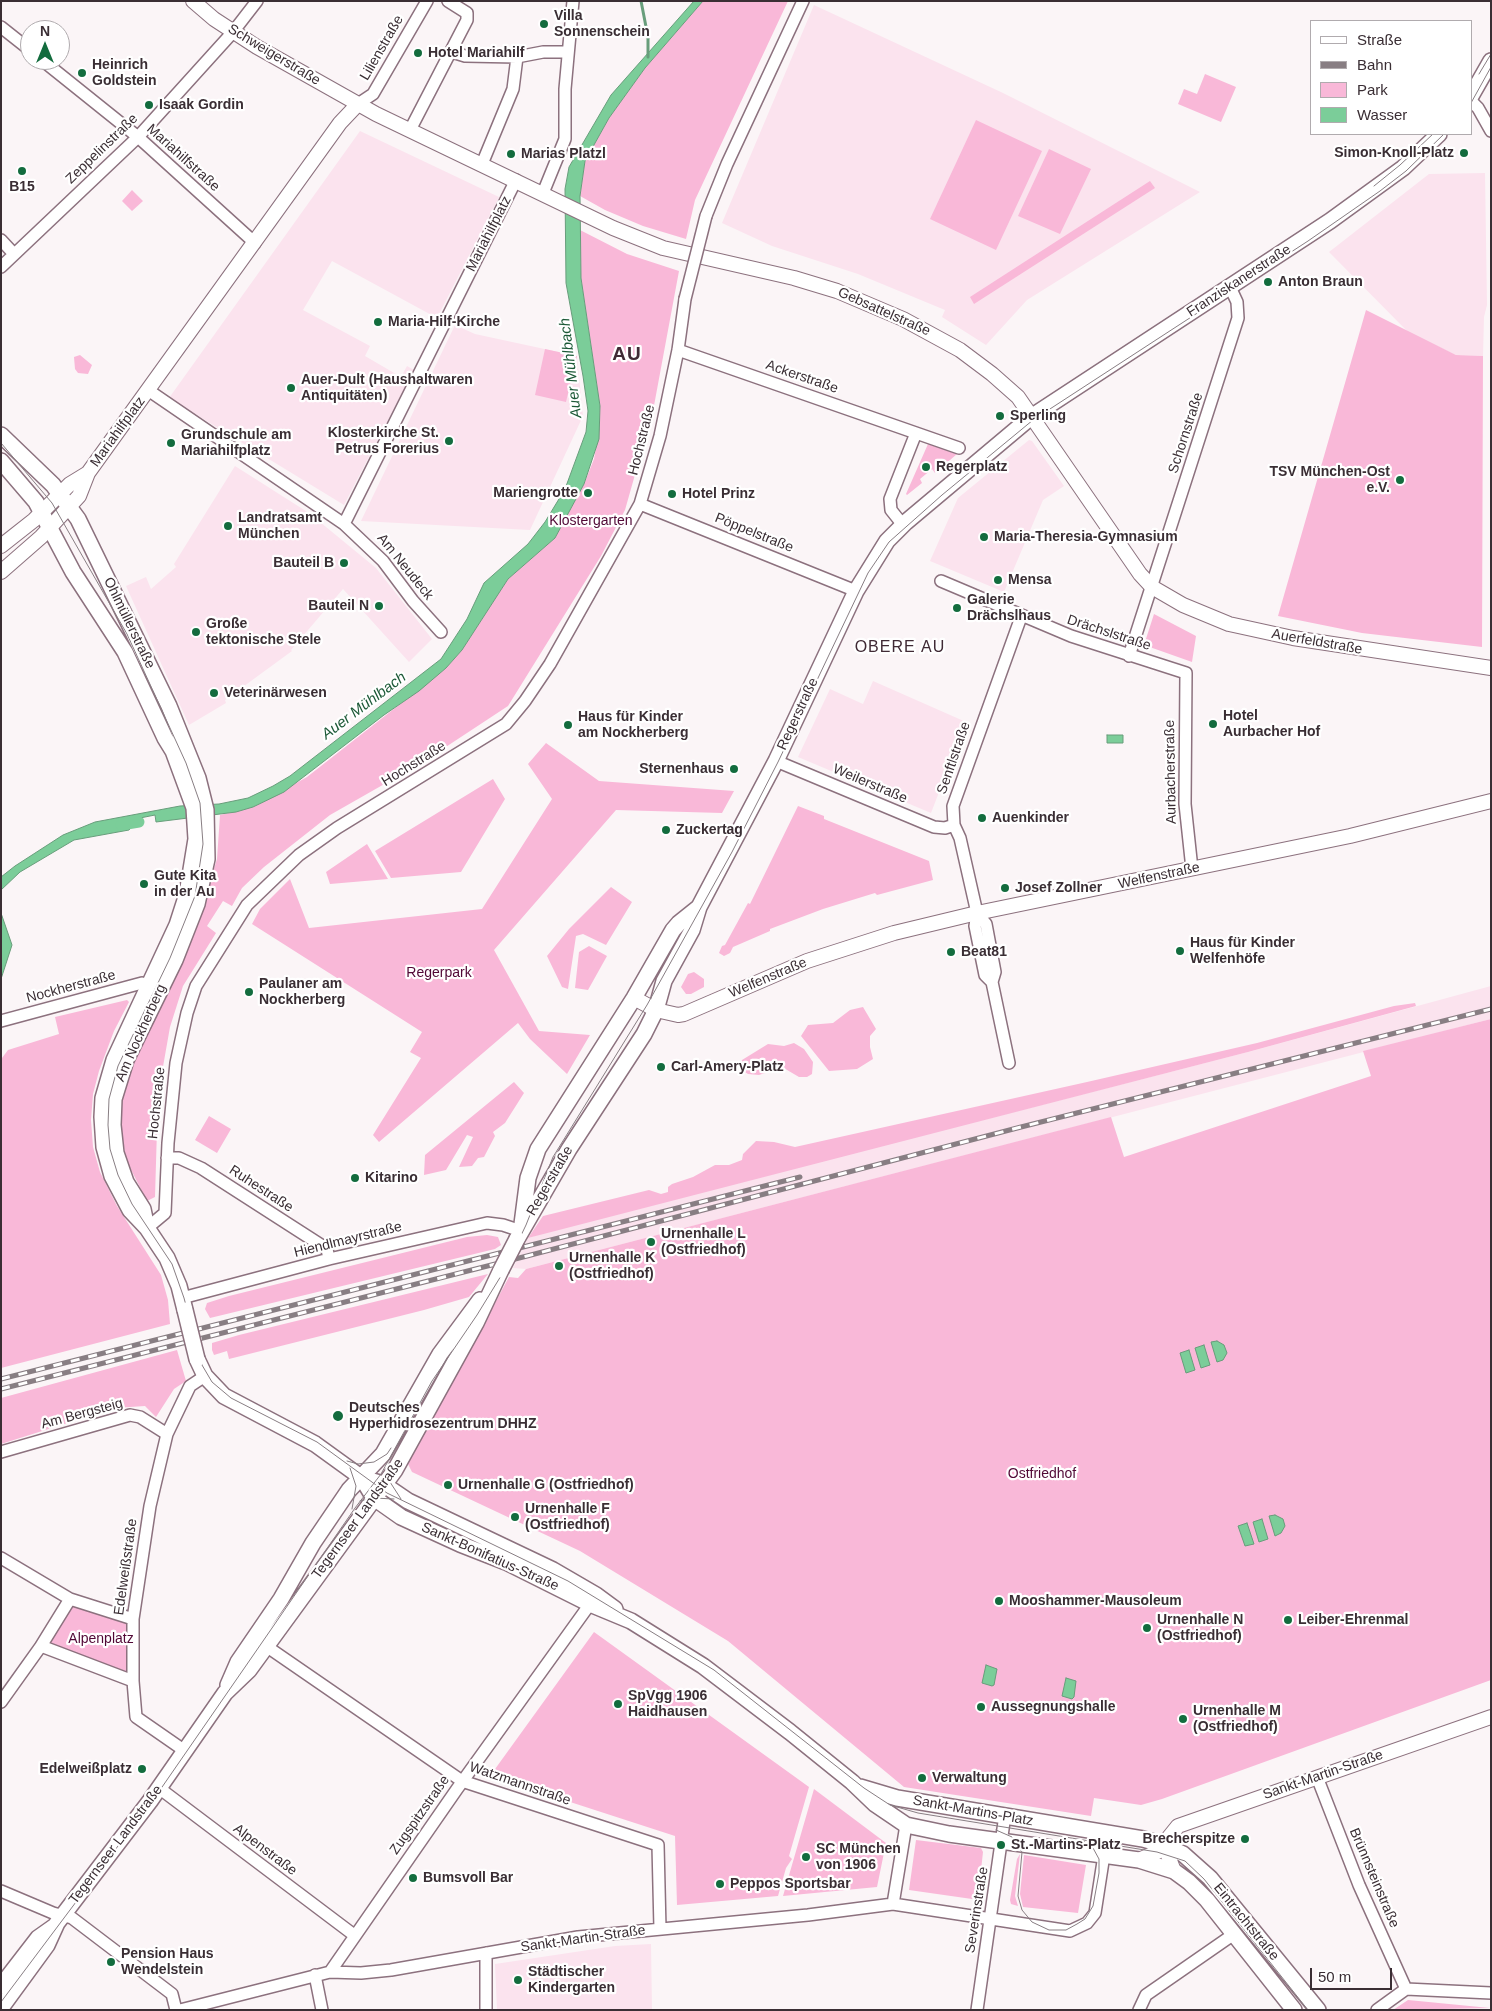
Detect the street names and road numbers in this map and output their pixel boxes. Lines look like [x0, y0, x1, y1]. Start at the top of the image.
street label: Lilienstraße [357, 12, 407, 84]
street label: Schweigerstraße [225, 21, 323, 89]
street label: Zeppelinstraße [63, 111, 141, 187]
street label: Mariahilfstraße [143, 121, 223, 195]
street label: Mariahilfplatz [463, 193, 515, 275]
street label: Franziskanerstraße [1184, 241, 1294, 321]
street label: Gebsattelstraße [835, 284, 933, 340]
street label: Ackerstraße [764, 357, 840, 397]
street label: Schornstraße [1165, 390, 1207, 476]
street label: Mariahilfplatz [87, 394, 149, 470]
street label: Hochstraße [625, 403, 659, 477]
street label: Pöppelstraße [712, 510, 796, 556]
street label: Am Neudeck [373, 531, 437, 603]
street label: Ohlmüllerstraße [100, 575, 158, 671]
street label: Drächslstraße [1065, 612, 1153, 654]
street label: Auerfeldstraße [1270, 626, 1364, 658]
street label: Regerstraße [774, 675, 822, 753]
street label: Senftlstraße [934, 720, 974, 796]
street label: Aurbacherstraße [1162, 720, 1180, 824]
street label: Hochstraße [379, 738, 449, 790]
street label: Weilerstraße [830, 761, 910, 807]
street label: Welfenstraße [1117, 859, 1201, 893]
street label: Welfenstraße [727, 954, 809, 1002]
street label: Nockherstraße [24, 967, 118, 1007]
street label: Am Nockherberg [112, 982, 170, 1084]
street label: Hochstraße [145, 1066, 169, 1140]
street label: Regerstraße [523, 1143, 577, 1219]
street label: Ruhestraße [226, 1162, 296, 1216]
street label: Hiendlmayrstraße [292, 1218, 404, 1262]
street label: Am Bergsteig [39, 1395, 125, 1433]
street label: Tegernseer Landstraße [309, 1456, 407, 1582]
street label: Edelweißstraße [111, 1518, 141, 1616]
street label: Sankt-Bonifatius-Straße [419, 1519, 561, 1595]
street label: Sankt-Martin-Straße [1261, 1747, 1385, 1803]
street label: Watzmannstraße [467, 1759, 573, 1809]
street label: Zugspitzstraße [387, 1772, 453, 1858]
street label: Tegernseer Landstraße [66, 1782, 166, 1908]
street label: Sankt-Martins-Platz [911, 1792, 1035, 1830]
street label: Alpenstraße [230, 1821, 300, 1879]
street label: Brünnsteinstraße [1345, 1826, 1403, 1930]
street label: Severinstraße [962, 1866, 992, 1954]
street label: Eintrachtstraße [1210, 1880, 1282, 1964]
street label: Sankt-Martin-Straße [519, 1922, 647, 1956]

